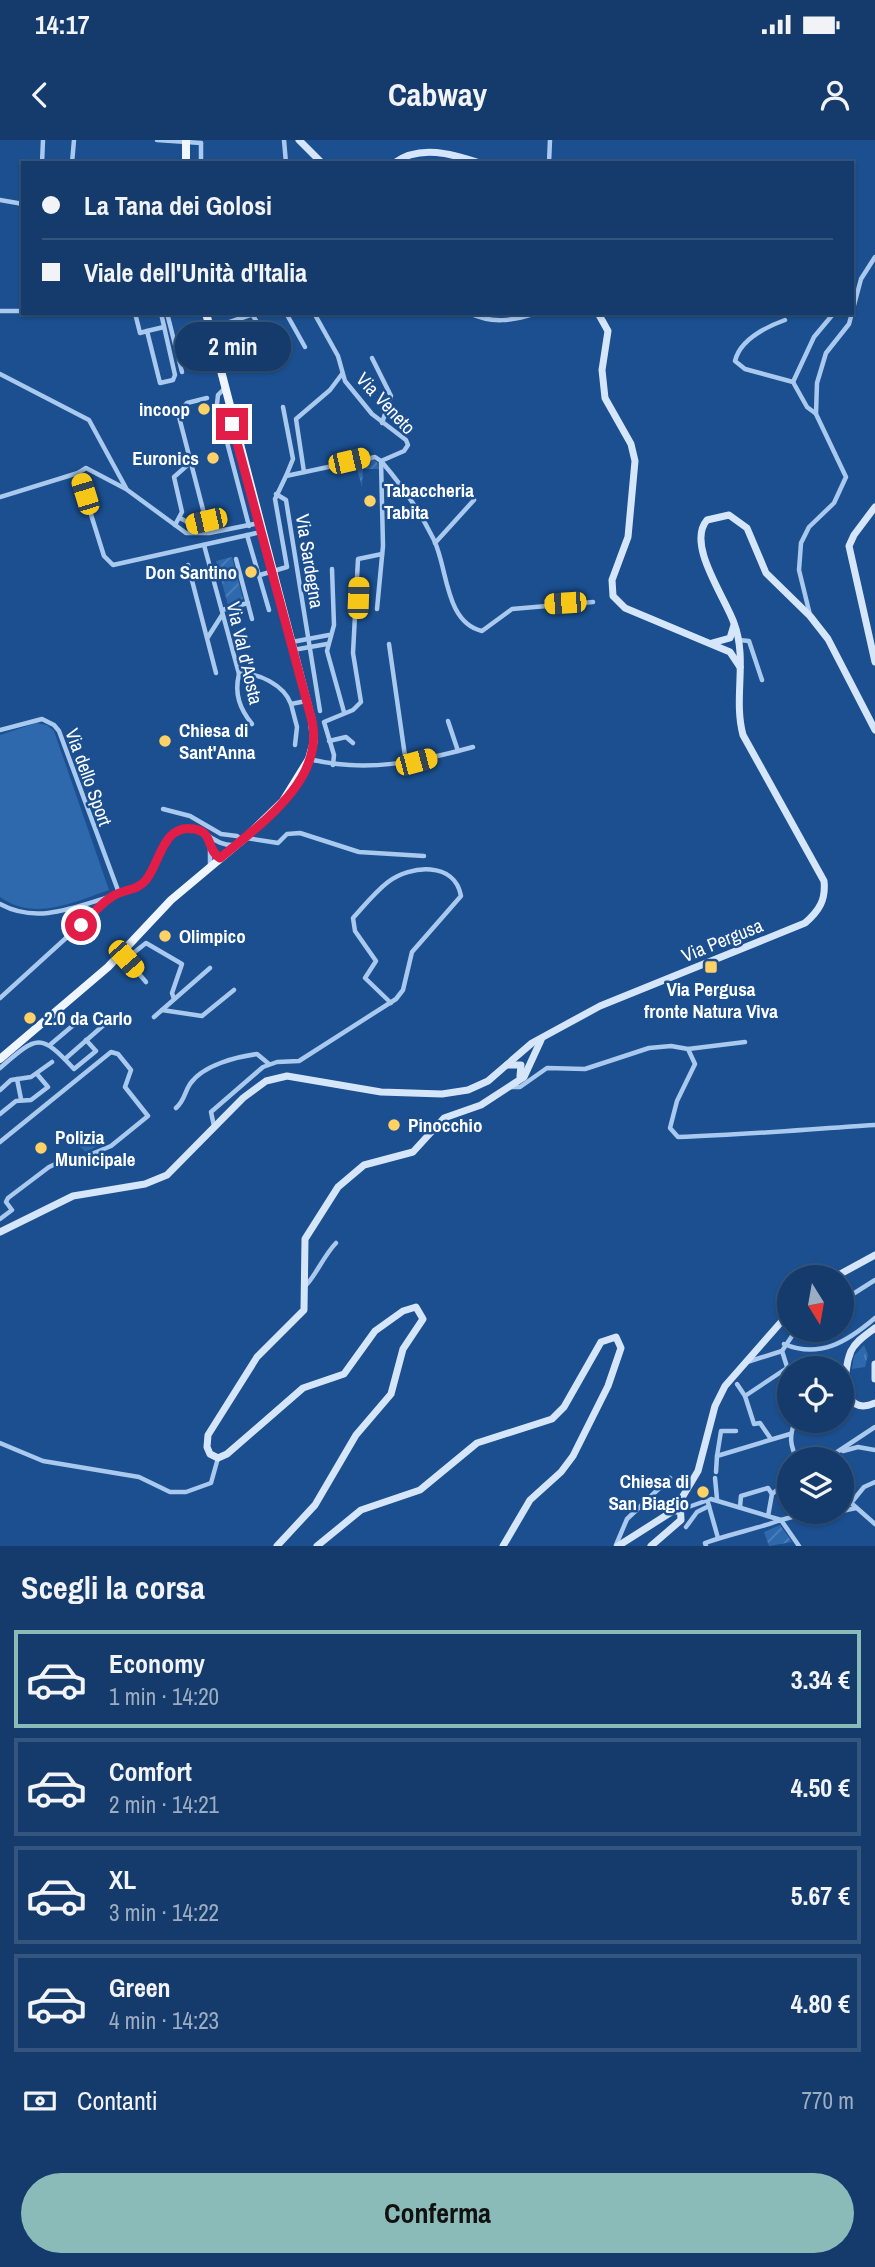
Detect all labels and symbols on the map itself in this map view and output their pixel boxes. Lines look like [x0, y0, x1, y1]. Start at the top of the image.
callout: 2 min [174, 322, 290, 372]
street label: Via Veneto [351, 366, 421, 440]
place label: incoop [139, 396, 190, 422]
marker: incoop [196, 401, 212, 417]
route end [216, 408, 248, 440]
place label: Euronics [132, 445, 199, 471]
car [327, 446, 372, 476]
marker: Euronics [205, 450, 221, 466]
car [69, 471, 102, 517]
place label: Tabaccheria Tabita [384, 477, 474, 525]
marker: Tabaccheria Tabita [362, 493, 378, 509]
car [184, 506, 229, 536]
street label: Via Sardegna [290, 512, 330, 610]
place label: Don Santino [145, 559, 237, 585]
marker: Don Santino [243, 564, 259, 580]
car [347, 577, 370, 619]
car [544, 591, 587, 615]
street label: Via Val d'Aosta [221, 599, 270, 707]
place label: Chiesa di Sant'Anna [179, 717, 256, 765]
street label: Via dello Sport [59, 725, 119, 830]
marker: Chiesa di Sant'Anna [157, 733, 173, 749]
car [393, 746, 440, 778]
route start [65, 909, 97, 941]
street label: Via Pergusa [678, 912, 767, 968]
place label: Olimpico [179, 923, 246, 949]
marker: Olimpico [157, 928, 173, 944]
car [105, 936, 148, 982]
marker: Via Pergusa fronte Natura Viva [703, 959, 719, 975]
place label: Via Pergusa fronte Natura Viva [644, 976, 778, 1024]
place label: 2.0 da Carlo [44, 1005, 132, 1031]
marker: 2.0 da Carlo [22, 1010, 38, 1026]
place label: Pinocchio [408, 1112, 482, 1138]
marker: Pinocchio [386, 1117, 402, 1133]
place label: Polizia Municipale [55, 1124, 136, 1172]
marker: Polizia Municipale [33, 1140, 49, 1156]
north arrow [777, 1265, 854, 1342]
place label: Chiesa di San Biagio [608, 1468, 689, 1516]
marker: Chiesa di San Biagio [695, 1484, 711, 1500]

